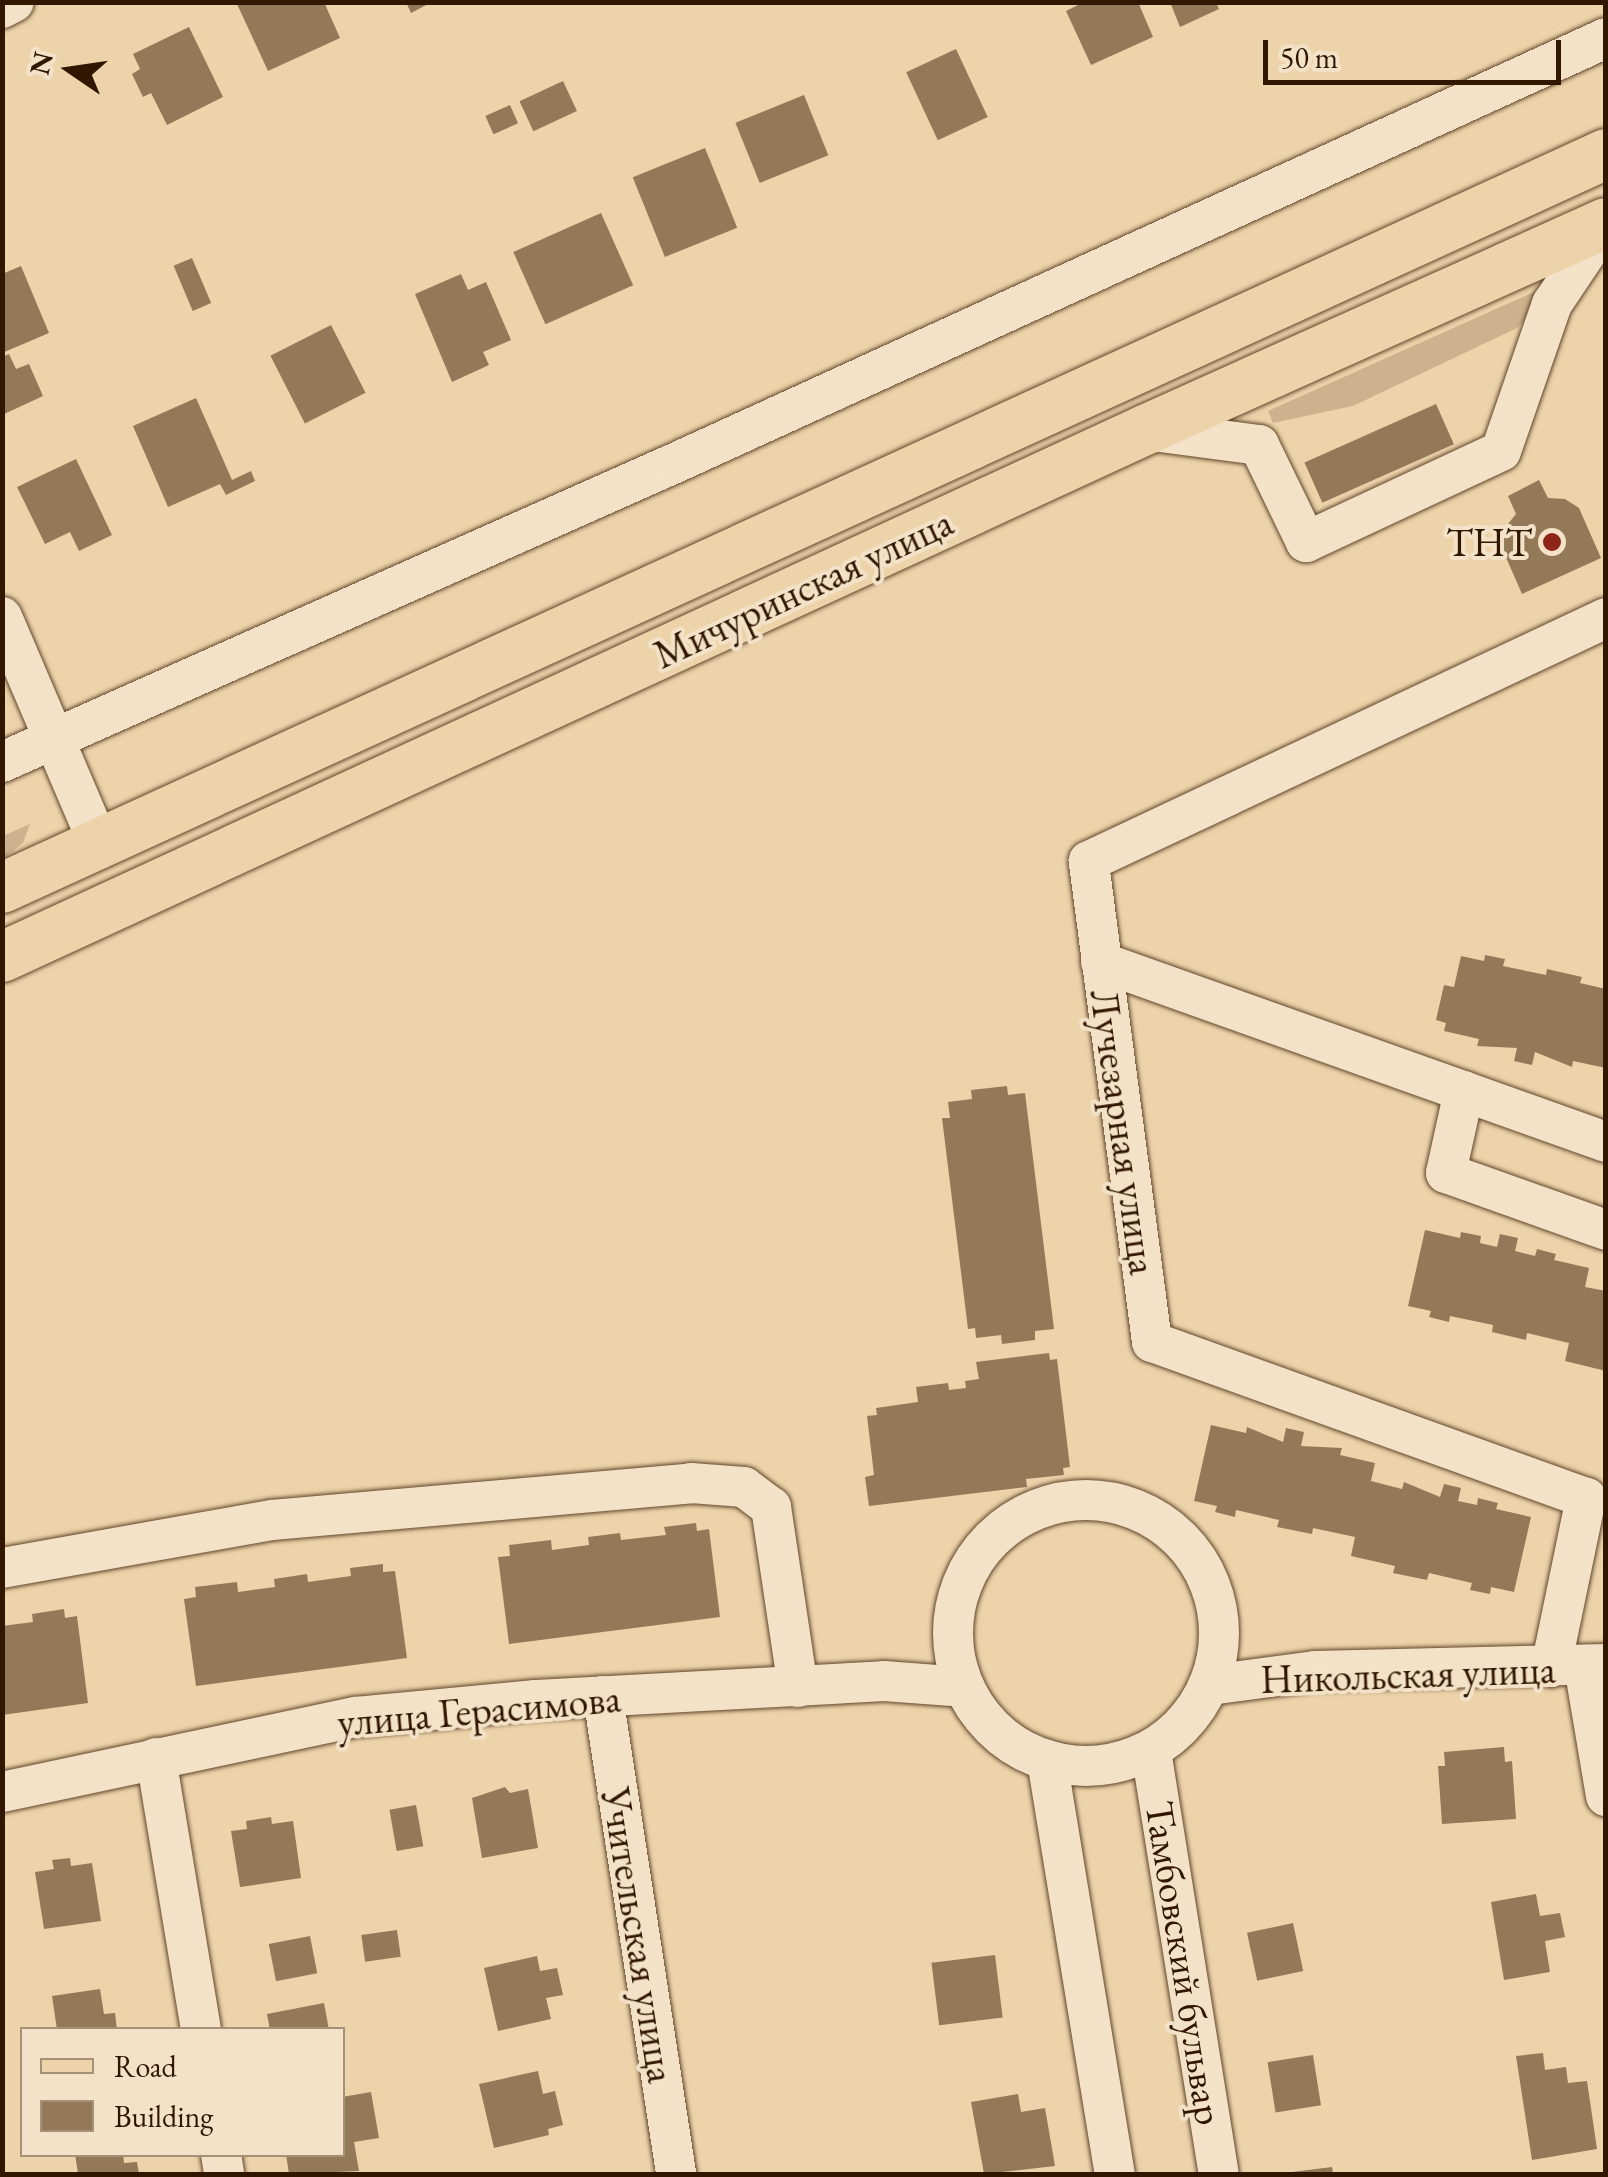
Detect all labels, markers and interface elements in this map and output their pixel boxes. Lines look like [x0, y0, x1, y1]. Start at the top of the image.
north arrow [20, 20, 120, 120]
scale bar [1268, 20, 1566, 82]
text: 50 m [1280, 38, 1338, 77]
text: N [21, 48, 61, 78]
street label: Мичуринская улица [646, 498, 960, 678]
place label: ТНТ [1446, 518, 1532, 566]
marker: ТНТ [1541, 531, 1563, 553]
street label: Лучезарная улица [1080, 986, 1168, 1278]
street label: Никольская улица [1260, 1645, 1556, 1703]
street label: улица Герасимова [335, 1674, 623, 1746]
street label: Учительская улица [592, 1784, 686, 2086]
street label: Тамбовский бульвар [1136, 1798, 1234, 2128]
legend [20, 2027, 345, 2157]
text: Road [114, 2047, 177, 2086]
text: Building [114, 2097, 213, 2136]

